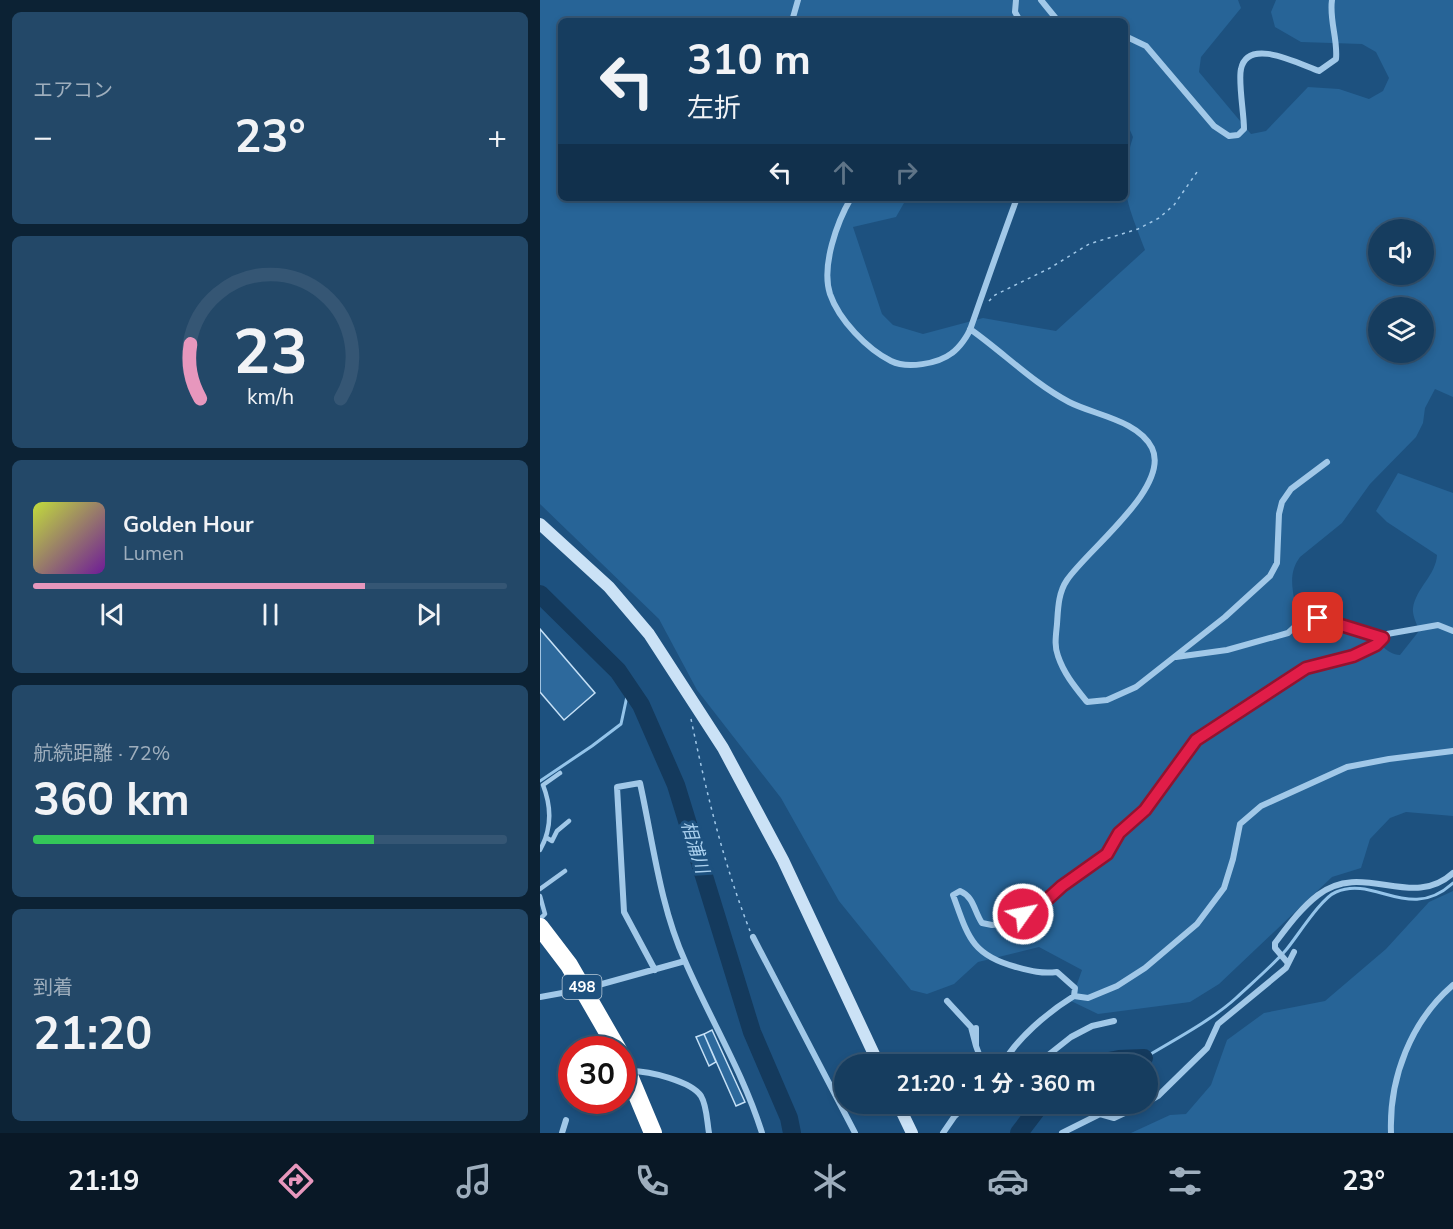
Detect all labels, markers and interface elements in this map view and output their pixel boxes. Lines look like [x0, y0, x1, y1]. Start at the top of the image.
text: 310 m [687, 32, 811, 89]
icon: left [588, 42, 666, 120]
text: エアコン [33, 77, 113, 104]
text: 左折 [687, 90, 741, 127]
text: 23° [234, 107, 306, 168]
text: − [33, 115, 53, 160]
text: + [487, 115, 507, 160]
icon: left [764, 156, 797, 189]
icon: ahead [827, 156, 860, 189]
icon: right [890, 156, 923, 189]
map controls [1368, 219, 1434, 363]
button: sound [1368, 219, 1434, 285]
button: layers [1368, 297, 1434, 363]
text: 23 [233, 310, 307, 395]
text: km/h [246, 383, 294, 413]
text: Golden Hour [123, 510, 254, 540]
text: Lumen [123, 540, 184, 567]
pin [1292, 592, 1343, 643]
icon: previous [96, 598, 129, 631]
icon: pause [254, 598, 287, 631]
icon: next [412, 598, 445, 631]
icon: arrive [1301, 601, 1334, 634]
text: 航続距離 · 72% [33, 740, 170, 767]
text: 360 km [33, 770, 190, 831]
water label: 相浦川 [676, 818, 715, 878]
position arrow [991, 882, 1055, 946]
text: 到着 [33, 974, 73, 1001]
road number: 498 [562, 975, 602, 999]
text: 21:20 [33, 1004, 152, 1065]
speed limit sign: 30 [558, 1036, 636, 1114]
text: 21:20 · 1 分 · 360 m [897, 1069, 1095, 1099]
icon: directions [275, 1160, 317, 1202]
icon: music [453, 1160, 495, 1202]
icon: phone [631, 1160, 673, 1202]
icon: climate [809, 1160, 851, 1202]
icon: car [987, 1160, 1029, 1202]
icon: filters [1164, 1160, 1206, 1202]
text: 21:19 [68, 1163, 139, 1200]
text: 23° [1342, 1163, 1385, 1200]

